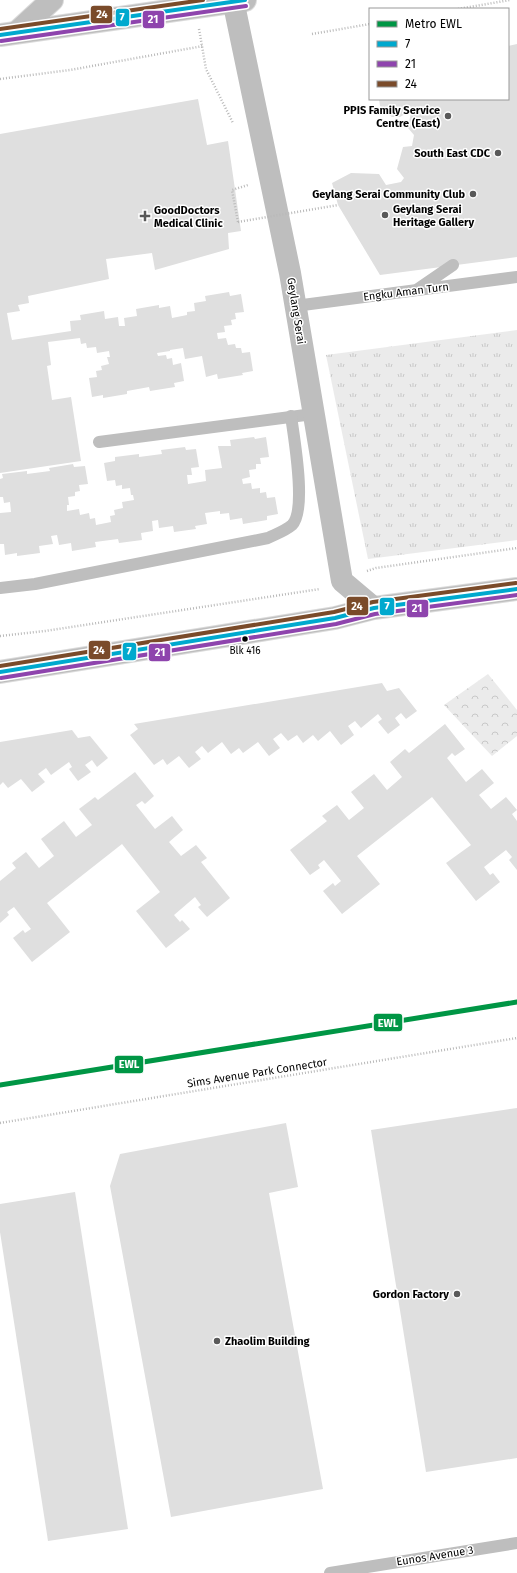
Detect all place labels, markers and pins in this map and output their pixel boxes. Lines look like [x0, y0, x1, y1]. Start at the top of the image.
place label: PPIS Family Service Centre (East) [343, 104, 440, 130]
marker: PPIS Family Service Centre (East) [443, 111, 453, 121]
place label: South East CDC [414, 147, 491, 160]
marker: South East CDC [493, 148, 503, 158]
place label: Geylang Serai Community Club [312, 188, 465, 201]
marker: Geylang Serai Community Club [468, 189, 478, 199]
place label: Geylang Serai Heritage Gallery [393, 203, 474, 229]
place label: GoodDoctors Medical Clinic [154, 204, 223, 230]
marker: GoodDoctors Medical Clinic [139, 210, 151, 222]
marker: Geylang Serai Heritage Gallery [380, 210, 390, 220]
marker: Blk 416 [240, 634, 250, 644]
place label: Blk 416 [229, 645, 261, 657]
place label: Gordon Factory [373, 1288, 449, 1301]
marker: Gordon Factory [452, 1289, 462, 1299]
place label: Zhaolim Building [225, 1335, 310, 1348]
marker: Zhaolim Building [212, 1336, 222, 1346]

